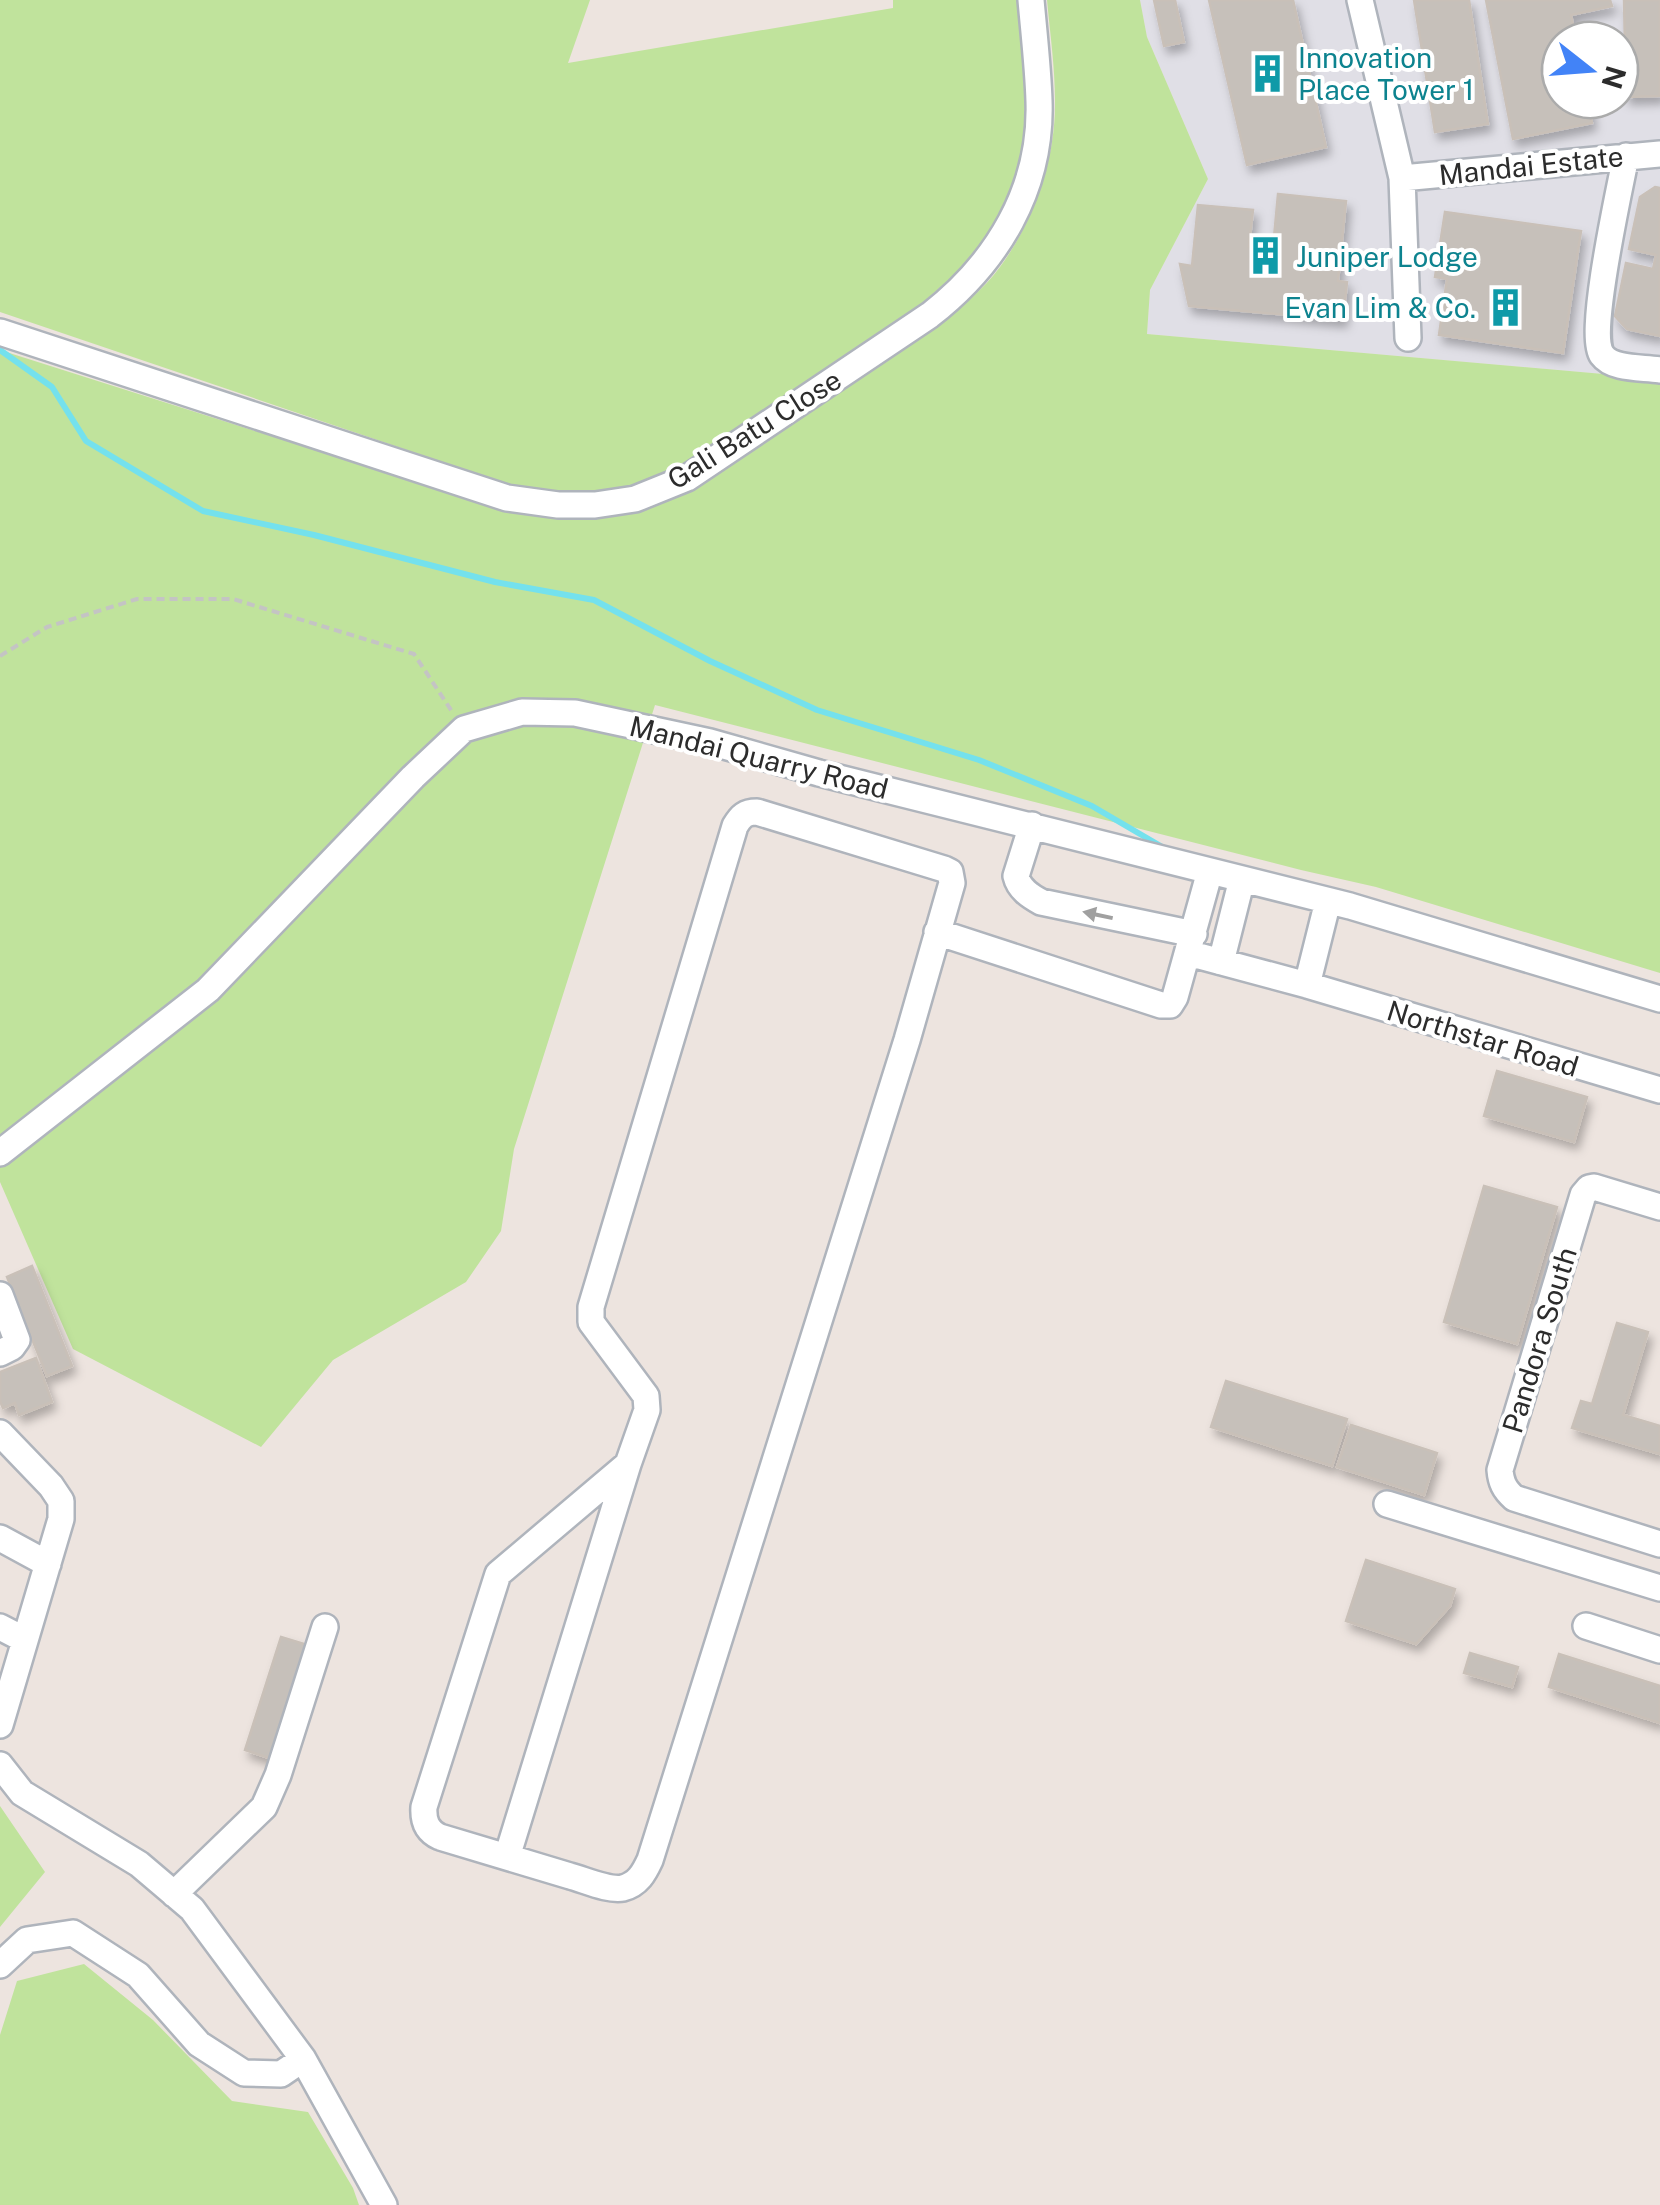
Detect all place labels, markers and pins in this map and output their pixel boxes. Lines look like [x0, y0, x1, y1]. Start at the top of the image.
place label: Innovation Place Tower 1 [1298, 41, 1474, 106]
building icon: Innovation Place Tower 1 [1247, 52, 1289, 94]
building icon: Juniper Lodge [1245, 235, 1287, 277]
place label: Juniper Lodge [1296, 240, 1478, 273]
building icon: Evan Lim & Co. [1485, 286, 1527, 328]
place label: Evan Lim & Co. [1284, 291, 1476, 324]

